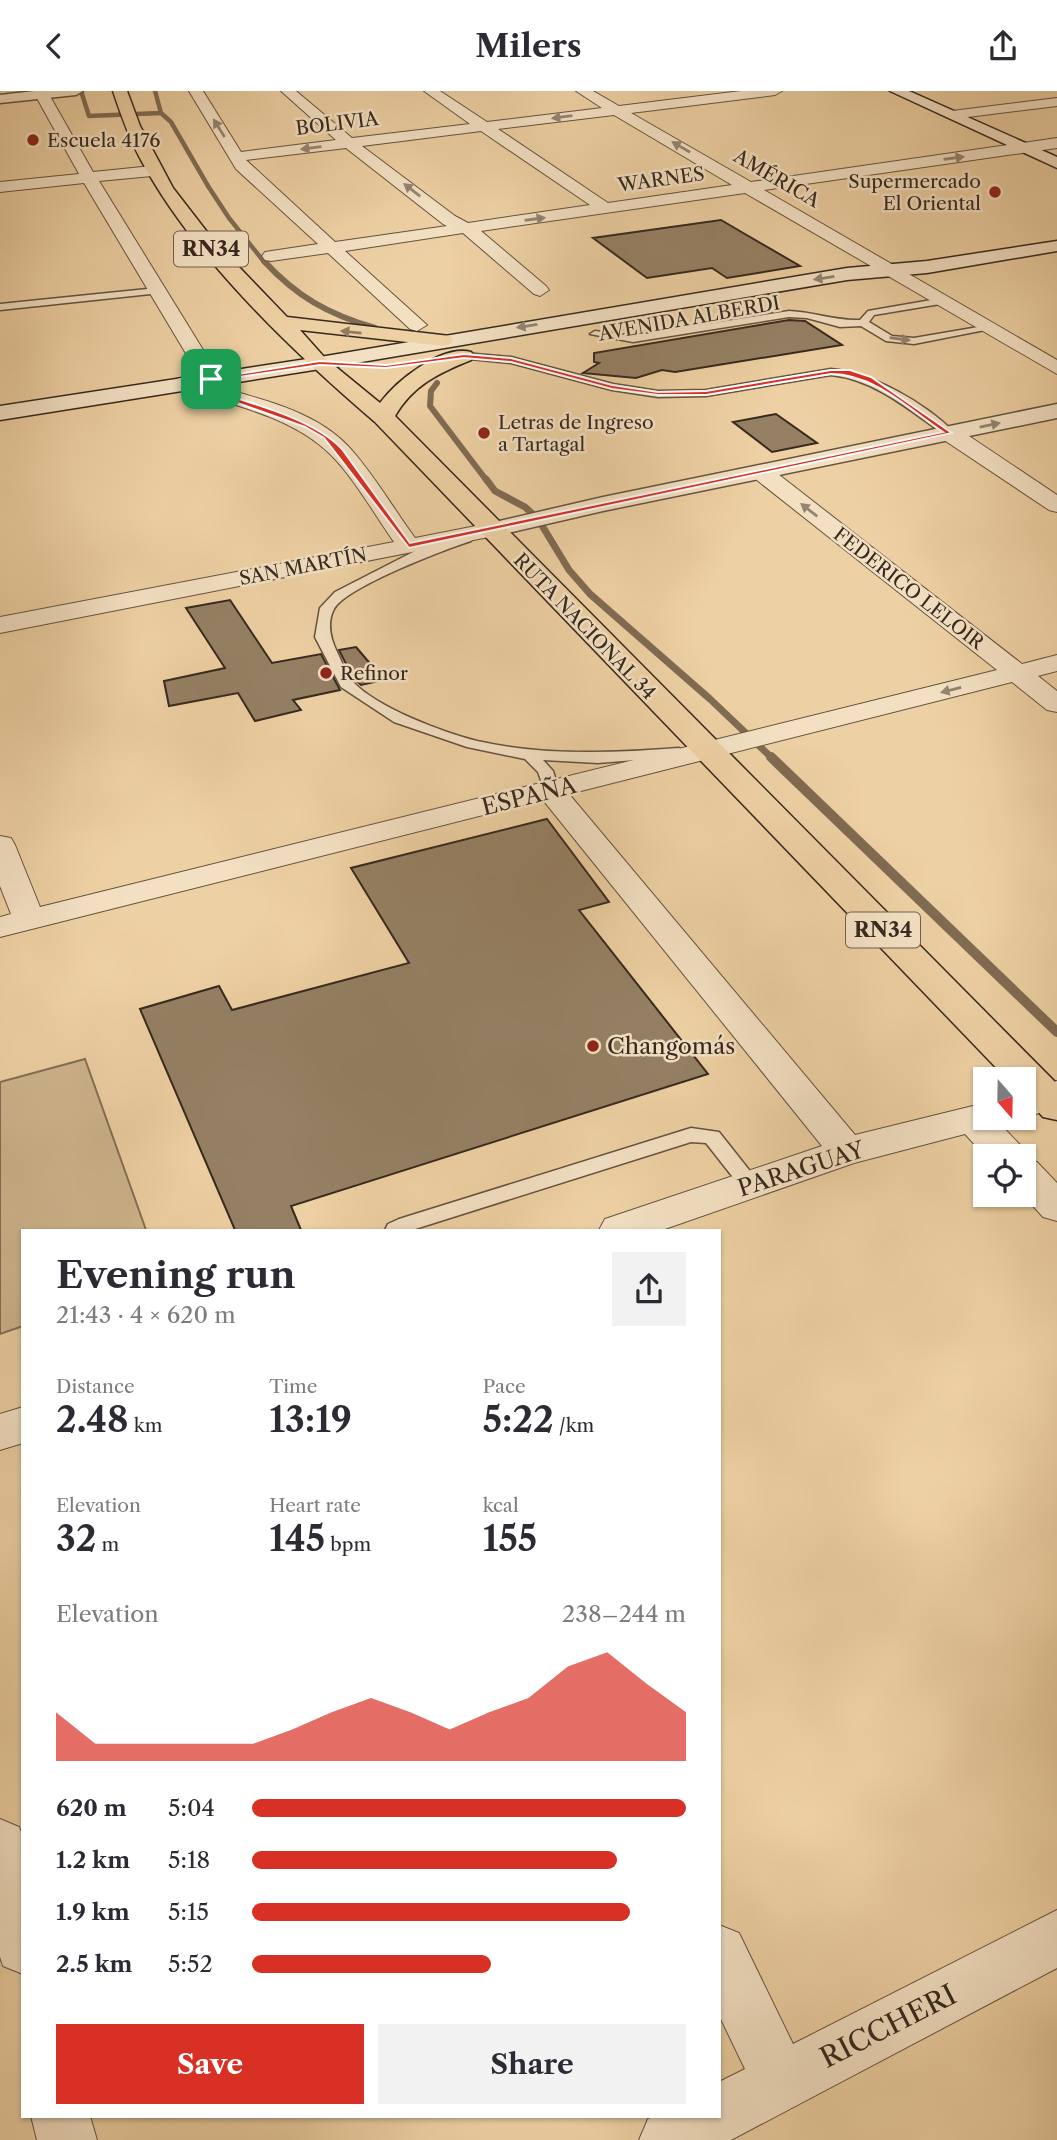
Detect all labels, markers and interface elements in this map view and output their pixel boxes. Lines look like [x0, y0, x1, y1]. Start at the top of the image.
text: Milers [475, 26, 582, 65]
icon: back [35, 27, 73, 65]
icon: share [984, 27, 1022, 65]
street label: BOLIVIA [294, 107, 381, 140]
one-way arrow [550, 112, 572, 123]
one-way arrow [212, 118, 225, 137]
place label: Escuela 4176 [47, 129, 160, 152]
marker: Escuela 4176 [25, 132, 41, 148]
one-way arrow [672, 141, 691, 153]
one-way arrow [300, 142, 322, 153]
street label: AMÉRICA [729, 144, 825, 213]
one-way arrow [943, 152, 965, 163]
street label: WARNES [615, 162, 706, 197]
place label: Supermercado El Oriental [848, 170, 981, 215]
one-way arrow [403, 183, 421, 198]
marker: Supermercado El Oriental [987, 184, 1003, 200]
one-way arrow [524, 213, 546, 224]
road number: RN34 [174, 231, 248, 267]
one-way arrow [813, 273, 835, 284]
street label: AVENIDA ALBERDI [596, 291, 782, 346]
one-way arrow [516, 321, 538, 332]
one-way arrow [339, 326, 361, 337]
one-way arrow [889, 334, 911, 345]
pin [181, 349, 241, 409]
icon: arrive [192, 360, 230, 398]
place label: Letras de Ingreso a Tartagal [498, 411, 654, 456]
one-way arrow [979, 419, 1001, 430]
marker: Letras de Ingreso a Tartagal [476, 425, 492, 441]
one-way arrow [800, 503, 818, 517]
street label: FEDERICO LELOIR [829, 522, 989, 655]
street label: SAN MARTÍN [237, 543, 369, 590]
street label: RUTA NACIONAL 34 [509, 549, 660, 704]
place label: Refinor [340, 662, 408, 685]
marker: Refinor [318, 665, 334, 681]
one-way arrow [939, 685, 961, 696]
street label: ESPAÑA [479, 771, 580, 821]
road number: RN34 [846, 913, 920, 947]
place label: Changomás [607, 1032, 735, 1060]
marker: Changomás [585, 1038, 601, 1054]
north arrow [973, 1067, 1036, 1131]
map controls [973, 1067, 1036, 1207]
street label: PARAGUAY [734, 1135, 868, 1203]
button: locate [973, 1144, 1036, 1207]
text: Evening run [56, 1251, 296, 1298]
button: share [612, 1252, 686, 1326]
text: 21:43 · 4 × 620 m [56, 1301, 236, 1329]
text: Distance [56, 1375, 135, 1398]
text: Time [269, 1375, 317, 1398]
text: Pace [483, 1375, 526, 1398]
text: 2.48 [56, 1398, 129, 1441]
text: 13:19 [269, 1398, 352, 1441]
text: 5:22 [483, 1398, 554, 1441]
text: km [129, 1414, 162, 1437]
text: /km [554, 1414, 594, 1437]
text: Elevation [56, 1494, 141, 1517]
text: Heart rate [269, 1494, 361, 1517]
text: kcal [483, 1494, 519, 1517]
text: 32 [56, 1517, 96, 1560]
text: 145 [269, 1517, 325, 1560]
text: 155 [483, 1517, 537, 1560]
text: m [96, 1533, 119, 1556]
text: bpm [325, 1533, 371, 1556]
text: Elevation [56, 1600, 159, 1628]
text: 238–244 m [562, 1600, 686, 1628]
text: 620 m [56, 1794, 127, 1822]
text: 5:04 [168, 1794, 215, 1822]
text: 1.2 km [56, 1846, 130, 1874]
text: 5:18 [168, 1846, 210, 1874]
text: 1.9 km [56, 1898, 130, 1926]
text: 5:15 [168, 1898, 209, 1926]
text: 2.5 km [56, 1950, 132, 1978]
text: 5:52 [168, 1950, 213, 1978]
street label: RICCHERI [814, 1977, 962, 2075]
button: Save [56, 2024, 364, 2104]
button: Share [378, 2024, 686, 2104]

